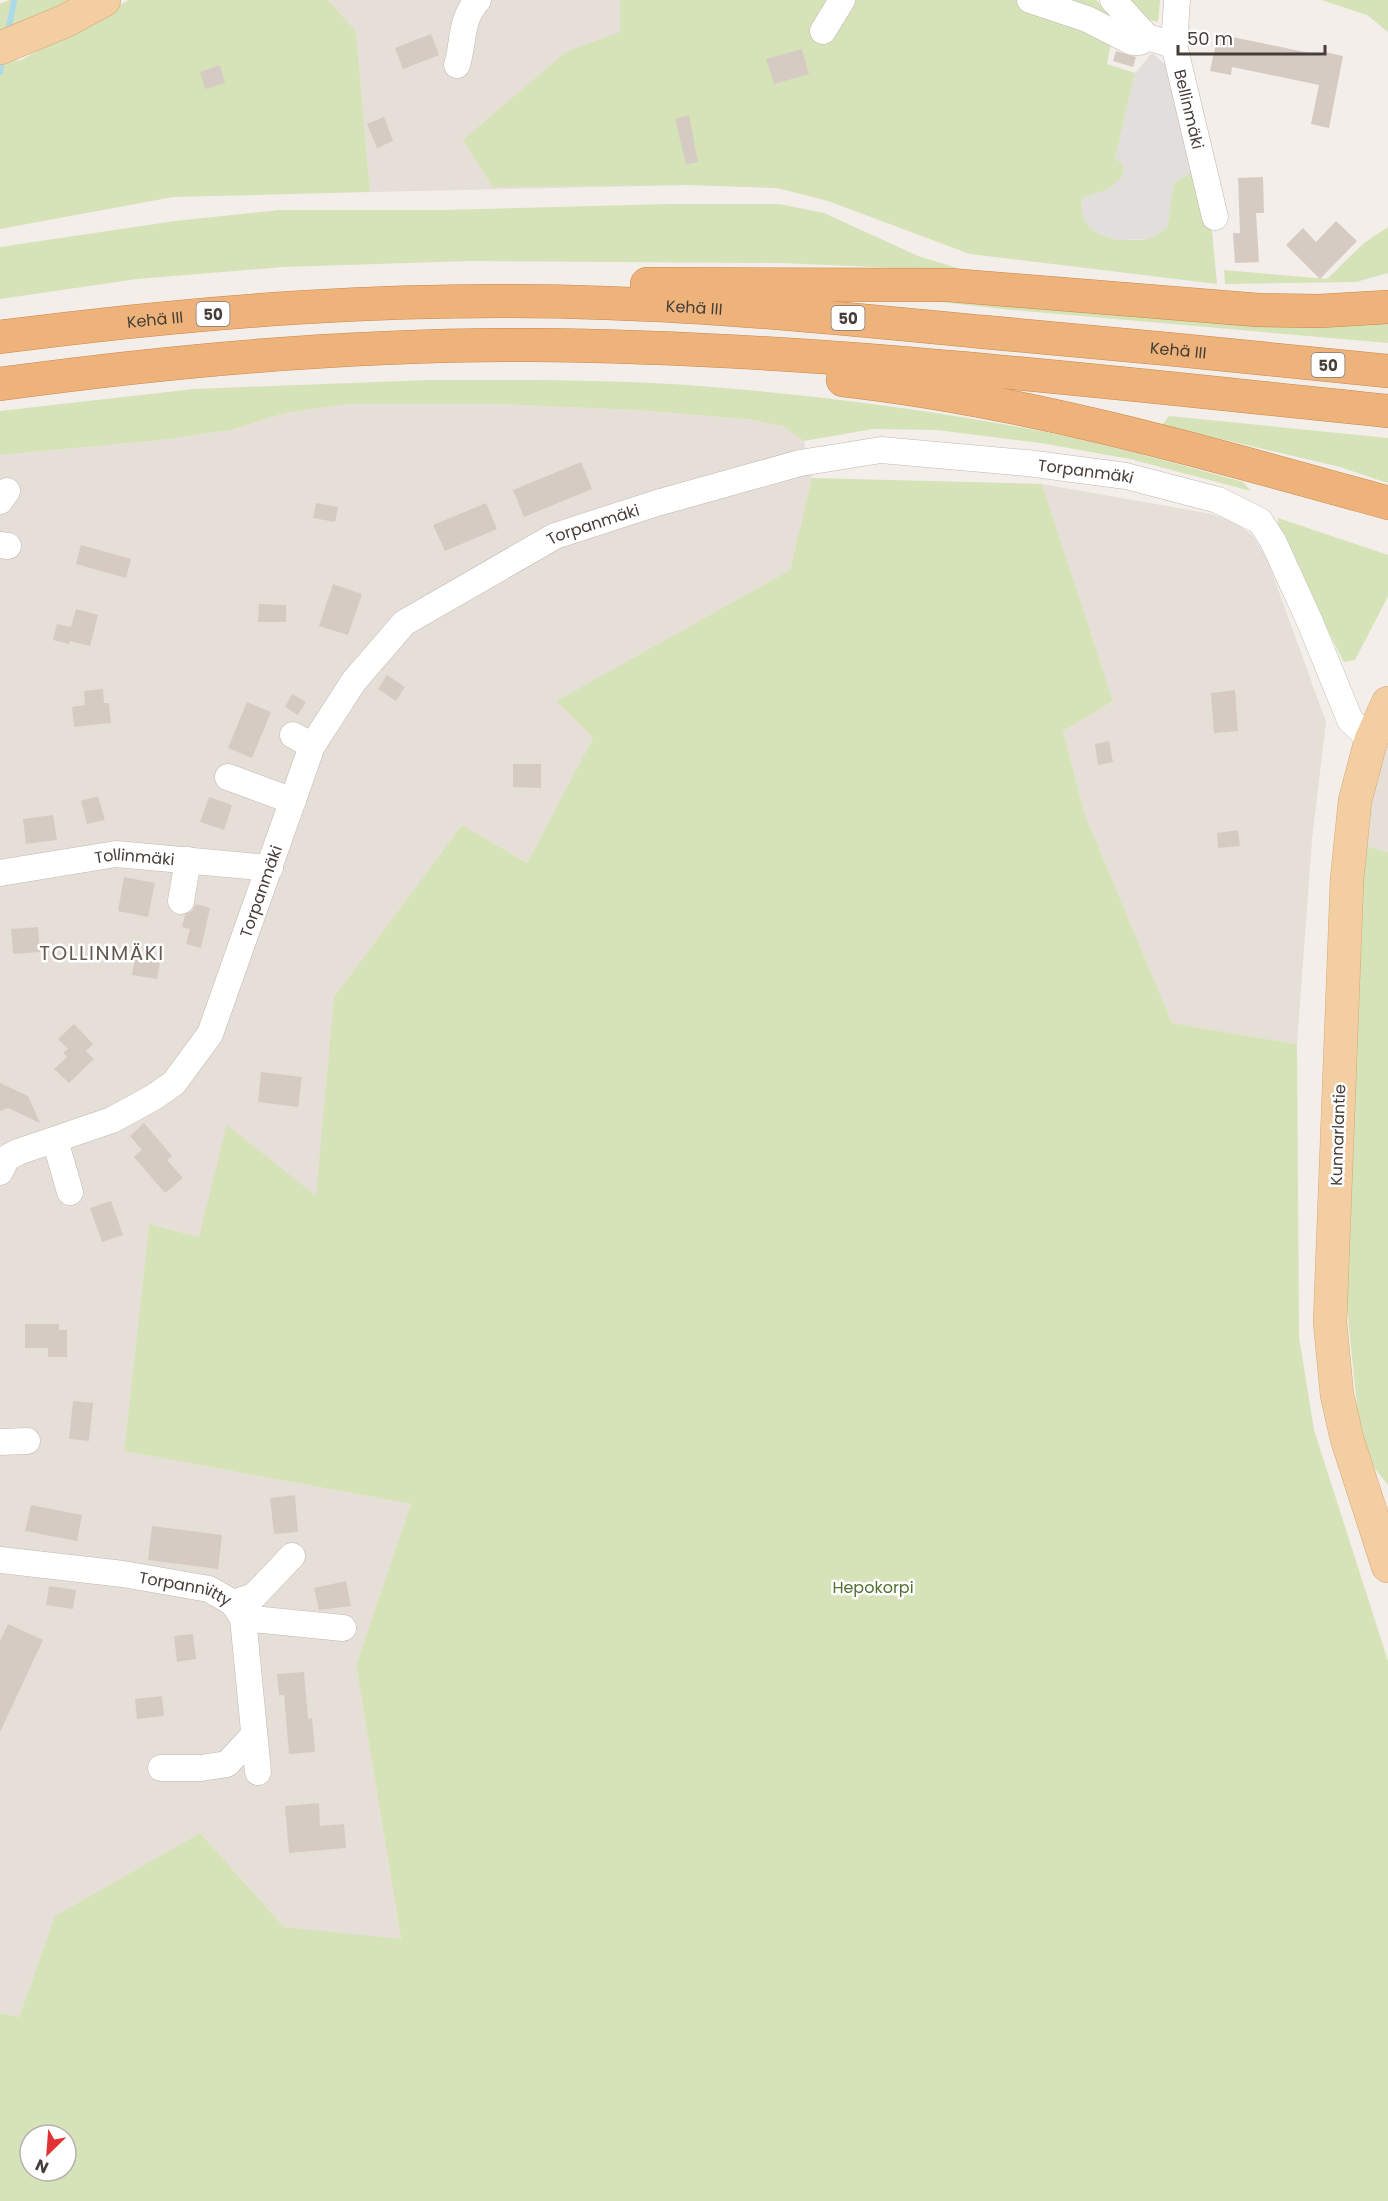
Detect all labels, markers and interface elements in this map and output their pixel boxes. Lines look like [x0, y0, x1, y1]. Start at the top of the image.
scale bar [1178, 18, 1325, 56]
text: 50 m [1187, 26, 1233, 51]
street label: Bellinmäki [1169, 67, 1210, 151]
street label: Kehä III [665, 294, 723, 320]
road number: 50 [196, 302, 230, 326]
street label: Kehä III [126, 305, 184, 334]
road number: 50 [832, 306, 864, 330]
street label: Kehä III [1149, 336, 1208, 364]
road number: 50 [1312, 353, 1344, 377]
street label: Torpanmäki [1037, 453, 1136, 489]
street label: Torpanmäki [542, 498, 642, 550]
street label: Tollinmäki [93, 842, 175, 871]
street label: Torpanmäki [234, 842, 287, 940]
district label: TOLLINMÄKI [39, 939, 165, 967]
street label: Kunnarlantie [1325, 1084, 1351, 1186]
street label: Torpanniitty [137, 1565, 236, 1611]
park label: Hepokorpi [832, 1576, 914, 1599]
north arrow [18, 2123, 78, 2183]
text: N [32, 2153, 52, 2179]

